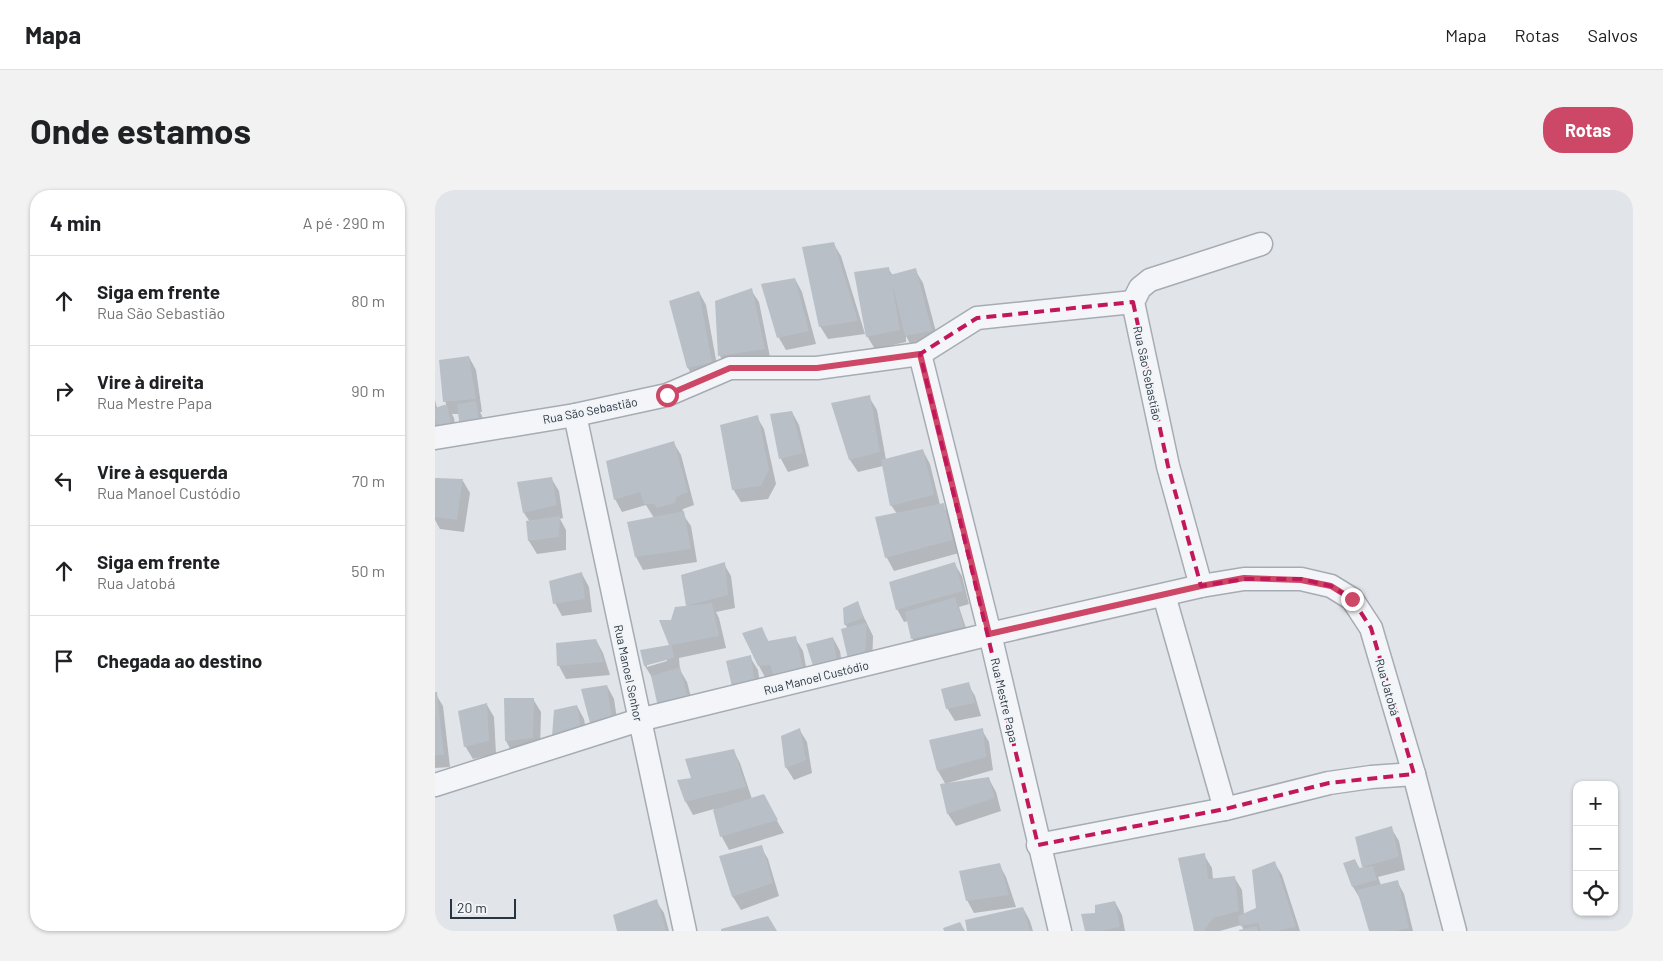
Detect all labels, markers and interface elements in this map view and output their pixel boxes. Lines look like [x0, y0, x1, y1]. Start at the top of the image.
text: Mapa [25, 20, 81, 49]
text: Mapa [1445, 24, 1486, 46]
text: Rotas [1514, 24, 1559, 46]
text: Salvos [1587, 24, 1638, 46]
button: Rotas [1543, 107, 1633, 153]
text: Onde estamos [30, 109, 251, 151]
text: 4 min [50, 210, 101, 235]
text: A pé · 290 m [303, 213, 385, 232]
text: Siga em frente [97, 280, 220, 303]
icon: ahead [50, 287, 78, 315]
text: 80 m [351, 291, 385, 310]
text: Rua São Sebastião [97, 303, 225, 322]
street label: Rua São Sebastião [1131, 325, 1165, 421]
text: Vire à direita [97, 370, 204, 393]
icon: right [50, 377, 78, 405]
text: 90 m [351, 381, 385, 400]
route start [656, 384, 679, 407]
text: Rua Mestre Papa [97, 393, 212, 412]
street label: Rua São Sebastião [541, 394, 639, 426]
text: Vire à esquerda [97, 460, 228, 483]
icon: left [50, 467, 78, 495]
text: 70 m [352, 471, 385, 490]
text: Rua Manoel Custódio [97, 483, 241, 502]
text: Siga em frente [97, 550, 220, 573]
icon: ahead [50, 557, 78, 585]
text: 50 m [351, 561, 385, 580]
text: Rua Jatobá [97, 573, 175, 592]
route end [1341, 588, 1364, 611]
street label: Rua Manoel Senhor [612, 623, 646, 723]
icon: arrive [50, 647, 78, 675]
text: Chegada ao destino [97, 649, 262, 672]
street label: Rua Mestre Papa [988, 656, 1022, 744]
street label: Rua Manoel Custódio [762, 657, 870, 697]
street label: Rua Jatobá [1373, 657, 1403, 717]
map controls [1573, 781, 1618, 916]
button: + [1573, 781, 1618, 826]
button: − [1573, 826, 1618, 871]
button: locate [1573, 871, 1618, 916]
scale bar [450, 896, 516, 919]
text: 20 m [457, 899, 487, 916]

